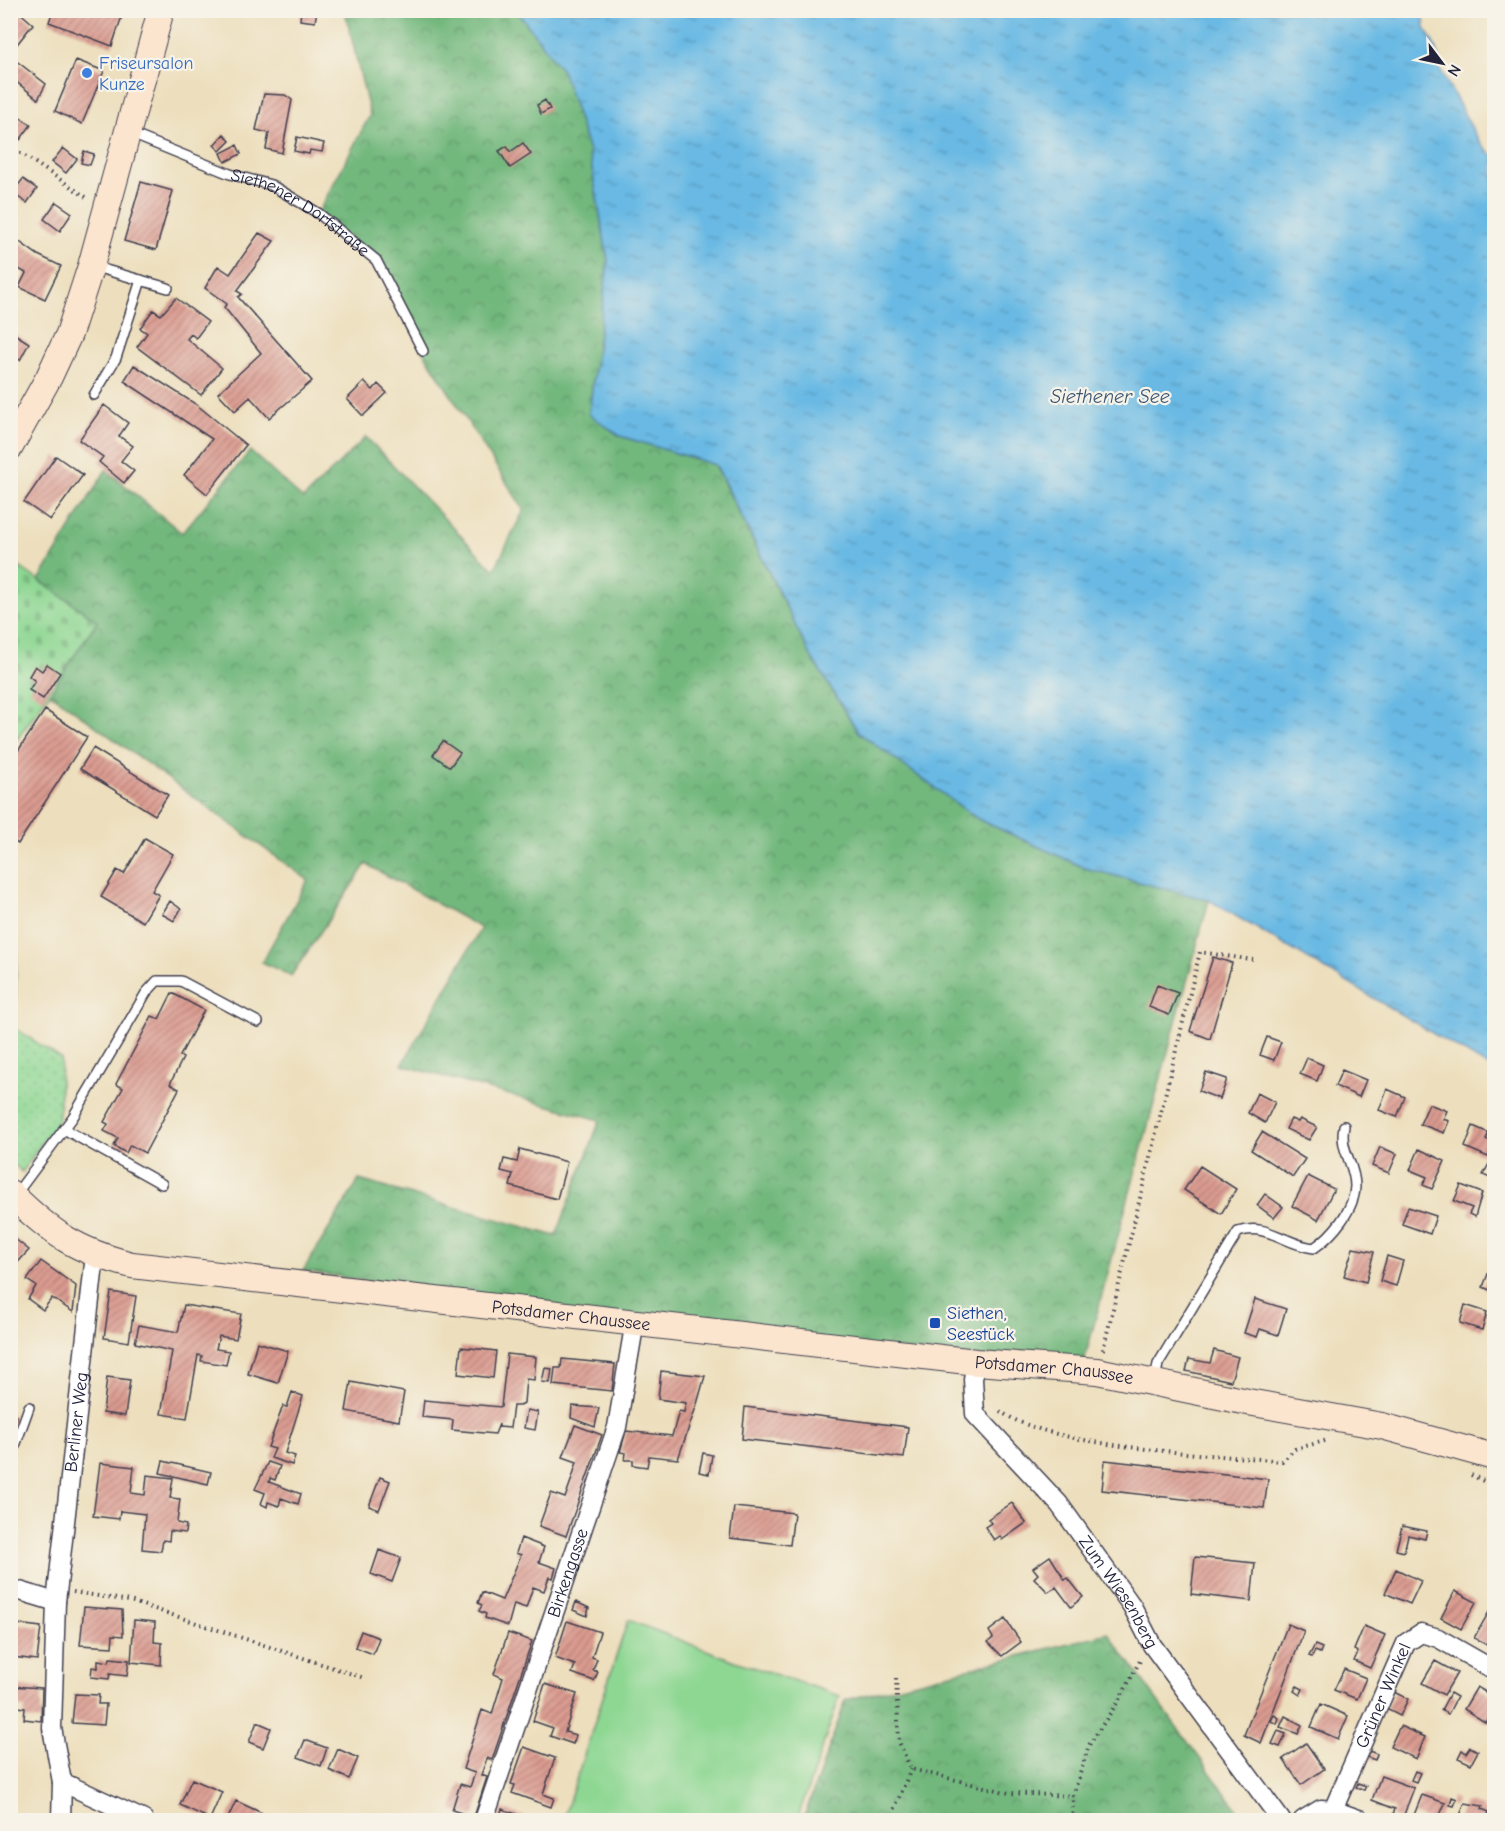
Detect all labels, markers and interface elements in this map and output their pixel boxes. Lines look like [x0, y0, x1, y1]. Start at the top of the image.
north arrow [1412, 33, 1472, 93]
place label: Friseursalon Kunze [99, 53, 194, 95]
text: N [1443, 61, 1464, 80]
marker: Friseursalon Kunze [80, 66, 94, 80]
street label: Siethener Dorfstraße [229, 164, 374, 261]
water label: Siethener See [1050, 385, 1170, 408]
street label: Potsdamer Chaussee [491, 1296, 652, 1335]
place label: Siethen, Seestück [947, 1303, 1014, 1345]
marker: Siethen, Seestück [928, 1316, 942, 1330]
street label: Potsdamer Chaussee [974, 1351, 1135, 1389]
street label: Berliner Weg [60, 1371, 92, 1473]
street label: Birkengasse [543, 1526, 592, 1620]
street label: Zum Wiesenberg [1074, 1531, 1163, 1652]
street label: Grüner Winkel [1351, 1640, 1415, 1751]

